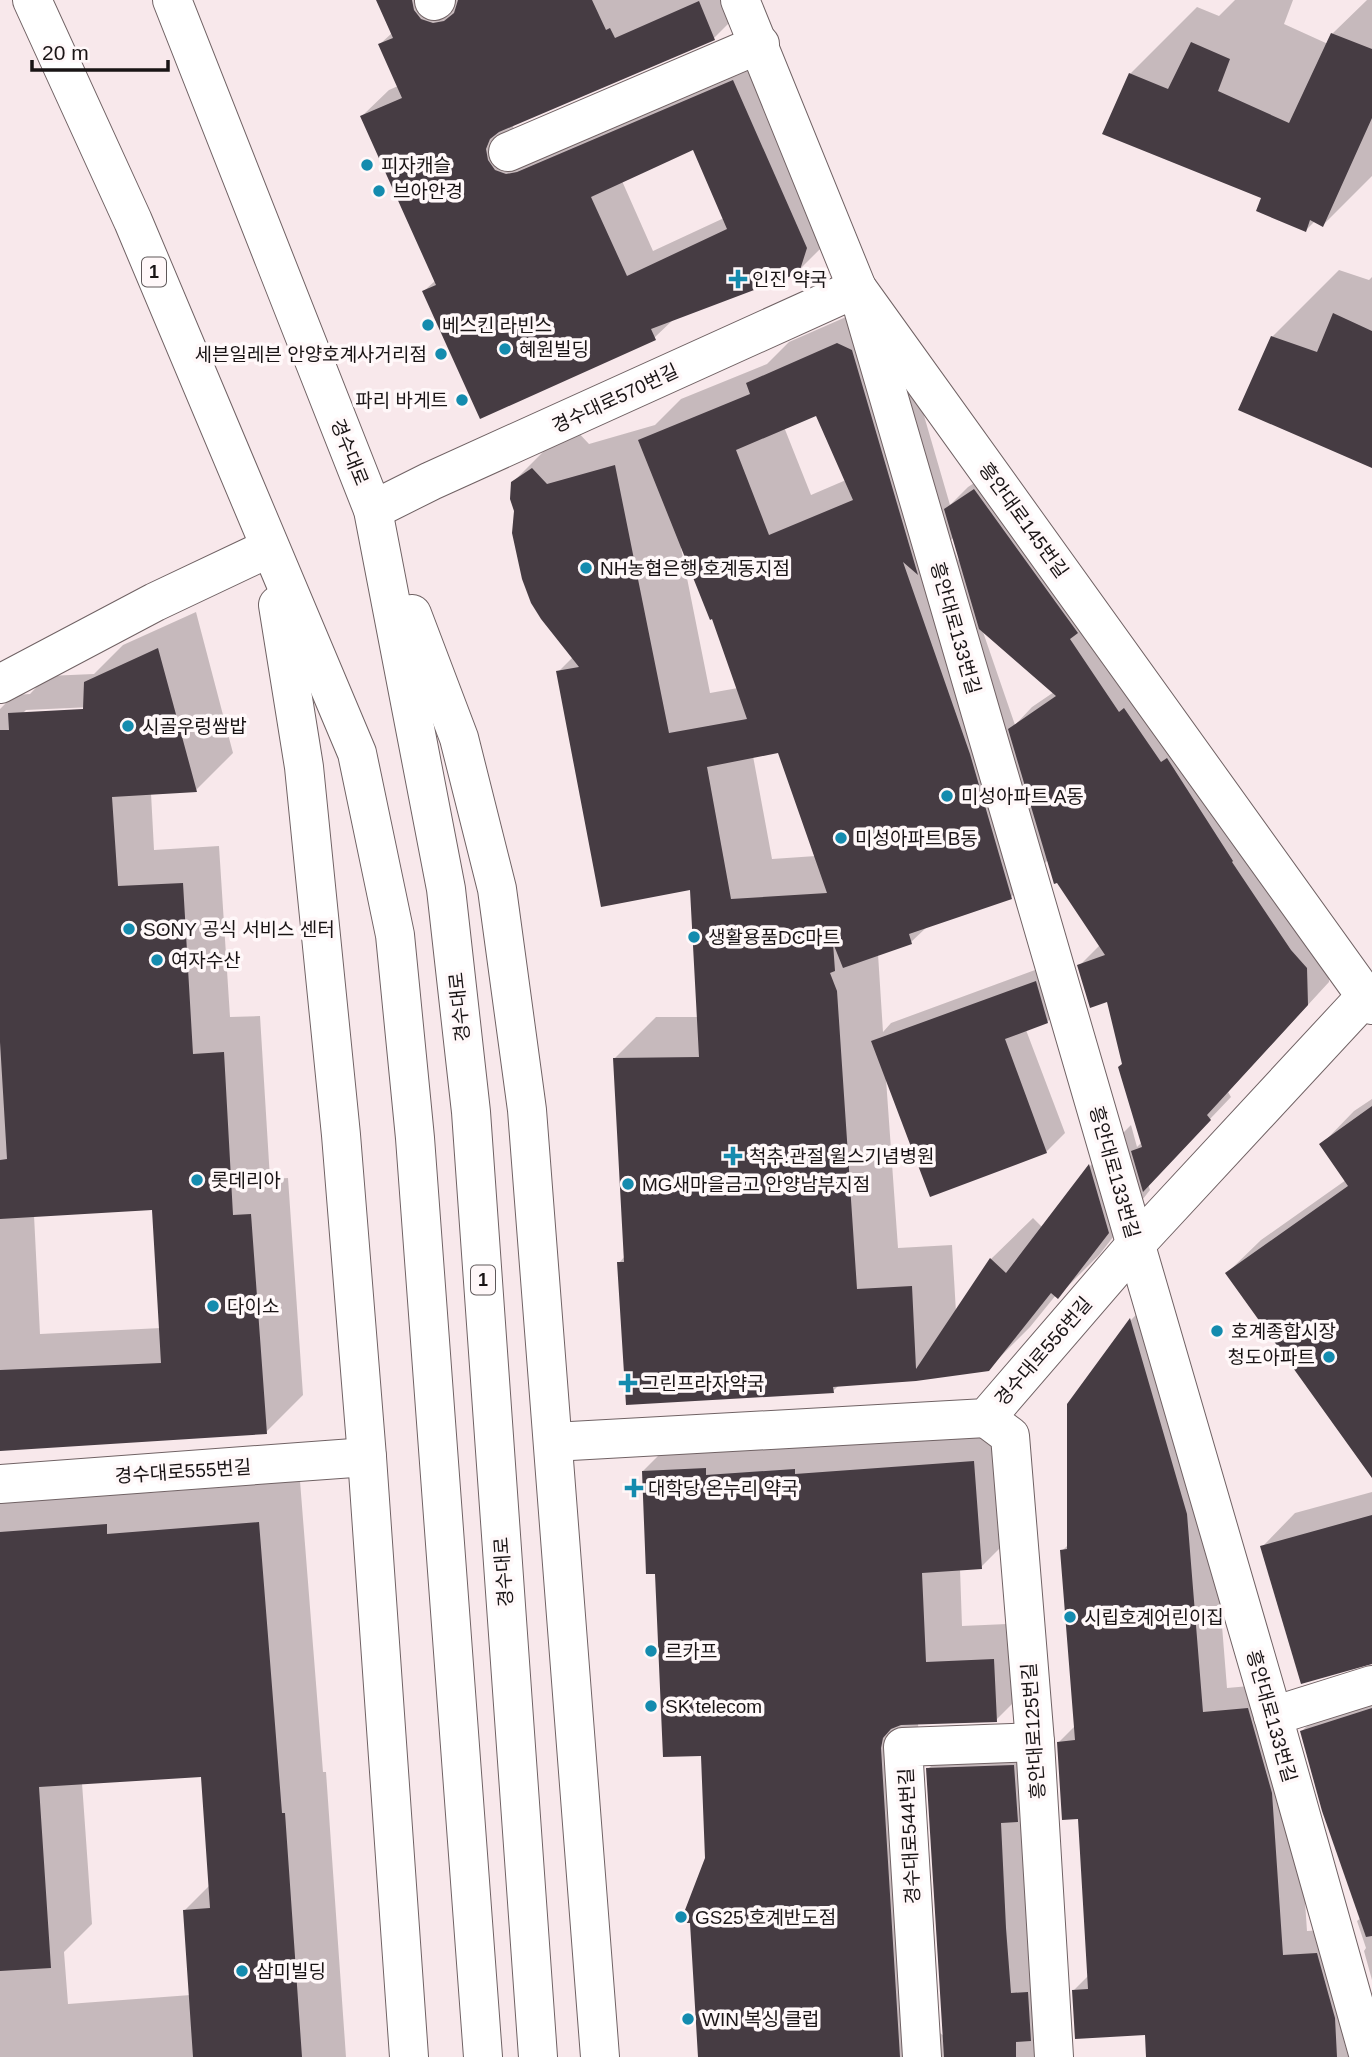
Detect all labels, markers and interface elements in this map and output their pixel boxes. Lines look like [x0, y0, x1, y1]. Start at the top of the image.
scale bar [32, 28, 168, 72]
text: 20 m [42, 41, 89, 64]
place label: 피자캐슬 [381, 155, 451, 176]
marker: 피자캐슬 [359, 157, 375, 173]
place label: 브아안경 [393, 181, 463, 202]
marker: 브아안경 [371, 183, 387, 199]
road number: 1 [142, 258, 166, 286]
place label: 인진 약국 [752, 269, 827, 290]
marker: 인진 약국 [730, 271, 746, 287]
place label: 베스킨 라빈스 [442, 315, 552, 336]
marker: 베스킨 라빈스 [420, 317, 436, 333]
place label: 혜원빌딩 [519, 339, 589, 360]
marker: 혜원빌딩 [497, 341, 513, 357]
place label: 세븐일레븐 안양호계사거리점 [194, 344, 427, 365]
marker: 세븐일레븐 안양호계사거리점 [433, 346, 449, 362]
street label: 경수대로570번길 [549, 360, 682, 437]
place label: 파리 바게트 [355, 390, 448, 411]
marker: 파리 바게트 [454, 392, 470, 408]
street label: 경수대로 [327, 416, 372, 489]
street label: 흥안대로145번길 [975, 459, 1072, 582]
place label: NH농협은행 호계동지점 [600, 558, 790, 579]
marker: NH농협은행 호계동지점 [578, 560, 594, 576]
street label: 흥안대로133번길 [927, 560, 984, 697]
place label: 시골우렁쌈밥 [142, 716, 247, 737]
marker: 시골우렁쌈밥 [120, 718, 136, 734]
place label: 미성아파트 A동 [961, 786, 1084, 807]
marker: 미성아파트 A동 [939, 788, 955, 804]
place label: 미성아파트 B동 [855, 828, 978, 849]
marker: 미성아파트 B동 [833, 830, 849, 846]
place label: SONY 공식 서비스 센터 [143, 919, 335, 940]
marker: SONY 공식 서비스 센터 [121, 921, 137, 937]
place label: 생활용품DC마트 [708, 927, 840, 948]
marker: 생활용품DC마트 [686, 929, 702, 945]
place label: 여자수산 [171, 950, 241, 971]
marker: 여자수산 [149, 952, 165, 968]
street label: 경수대로 [445, 971, 474, 1043]
street label: 흥안대로133번길 [1086, 1104, 1143, 1241]
marker: 척추.관절 윌스기념병원 [723, 1146, 743, 1166]
place label: 척추.관절 윌스기념병원 [749, 1146, 934, 1167]
place label: 롯데리아 [211, 1170, 281, 1191]
marker: 롯데리아 [189, 1172, 205, 1188]
place label: MG새마을금고 안양남부지점 [642, 1174, 870, 1195]
marker: MG새마을금고 안양남부지점 [620, 1176, 636, 1192]
road number: 1 [471, 1266, 495, 1294]
street label: 경수대로556번길 [991, 1293, 1096, 1410]
place label: 다이소 [227, 1296, 279, 1317]
marker: 다이소 [205, 1298, 221, 1314]
place label: 호계종합시장 [1231, 1321, 1336, 1342]
marker: 호계종합시장 [1209, 1323, 1225, 1339]
place label: 청도아파트 [1228, 1347, 1315, 1368]
marker: 청도아파트 [1321, 1349, 1337, 1365]
place label: 그린프라자약국 [642, 1373, 764, 1394]
marker: 그린프라자약국 [620, 1375, 636, 1391]
street label: 경수대로555번길 [114, 1456, 252, 1487]
place label: 대학당 온누리 약국 [648, 1478, 798, 1499]
marker: 대학당 온누리 약국 [626, 1480, 642, 1496]
street label: 경수대로 [491, 1536, 516, 1608]
place label: 시립호계어린이집 [1084, 1607, 1224, 1628]
marker: 시립호계어린이집 [1062, 1609, 1078, 1625]
place label: 르카프 [665, 1641, 717, 1662]
marker: 르카프 [643, 1643, 659, 1659]
street label: 흥안대로133번길 [1243, 1648, 1300, 1785]
street label: 흥안대로125번길 [1018, 1662, 1049, 1800]
place label: SK telecom [665, 1696, 762, 1717]
marker: SK telecom [643, 1698, 659, 1714]
street label: 경수대로544번길 [895, 1767, 924, 1905]
place label: GS25 호계반도점 [695, 1907, 836, 1928]
marker: GS25 호계반도점 [673, 1909, 689, 1925]
place label: 삼미빌딩 [256, 1961, 326, 1982]
marker: 삼미빌딩 [234, 1963, 250, 1979]
place label: WIN 복싱 클럽 [702, 2009, 819, 2030]
marker: WIN 복싱 클럽 [680, 2011, 696, 2027]

